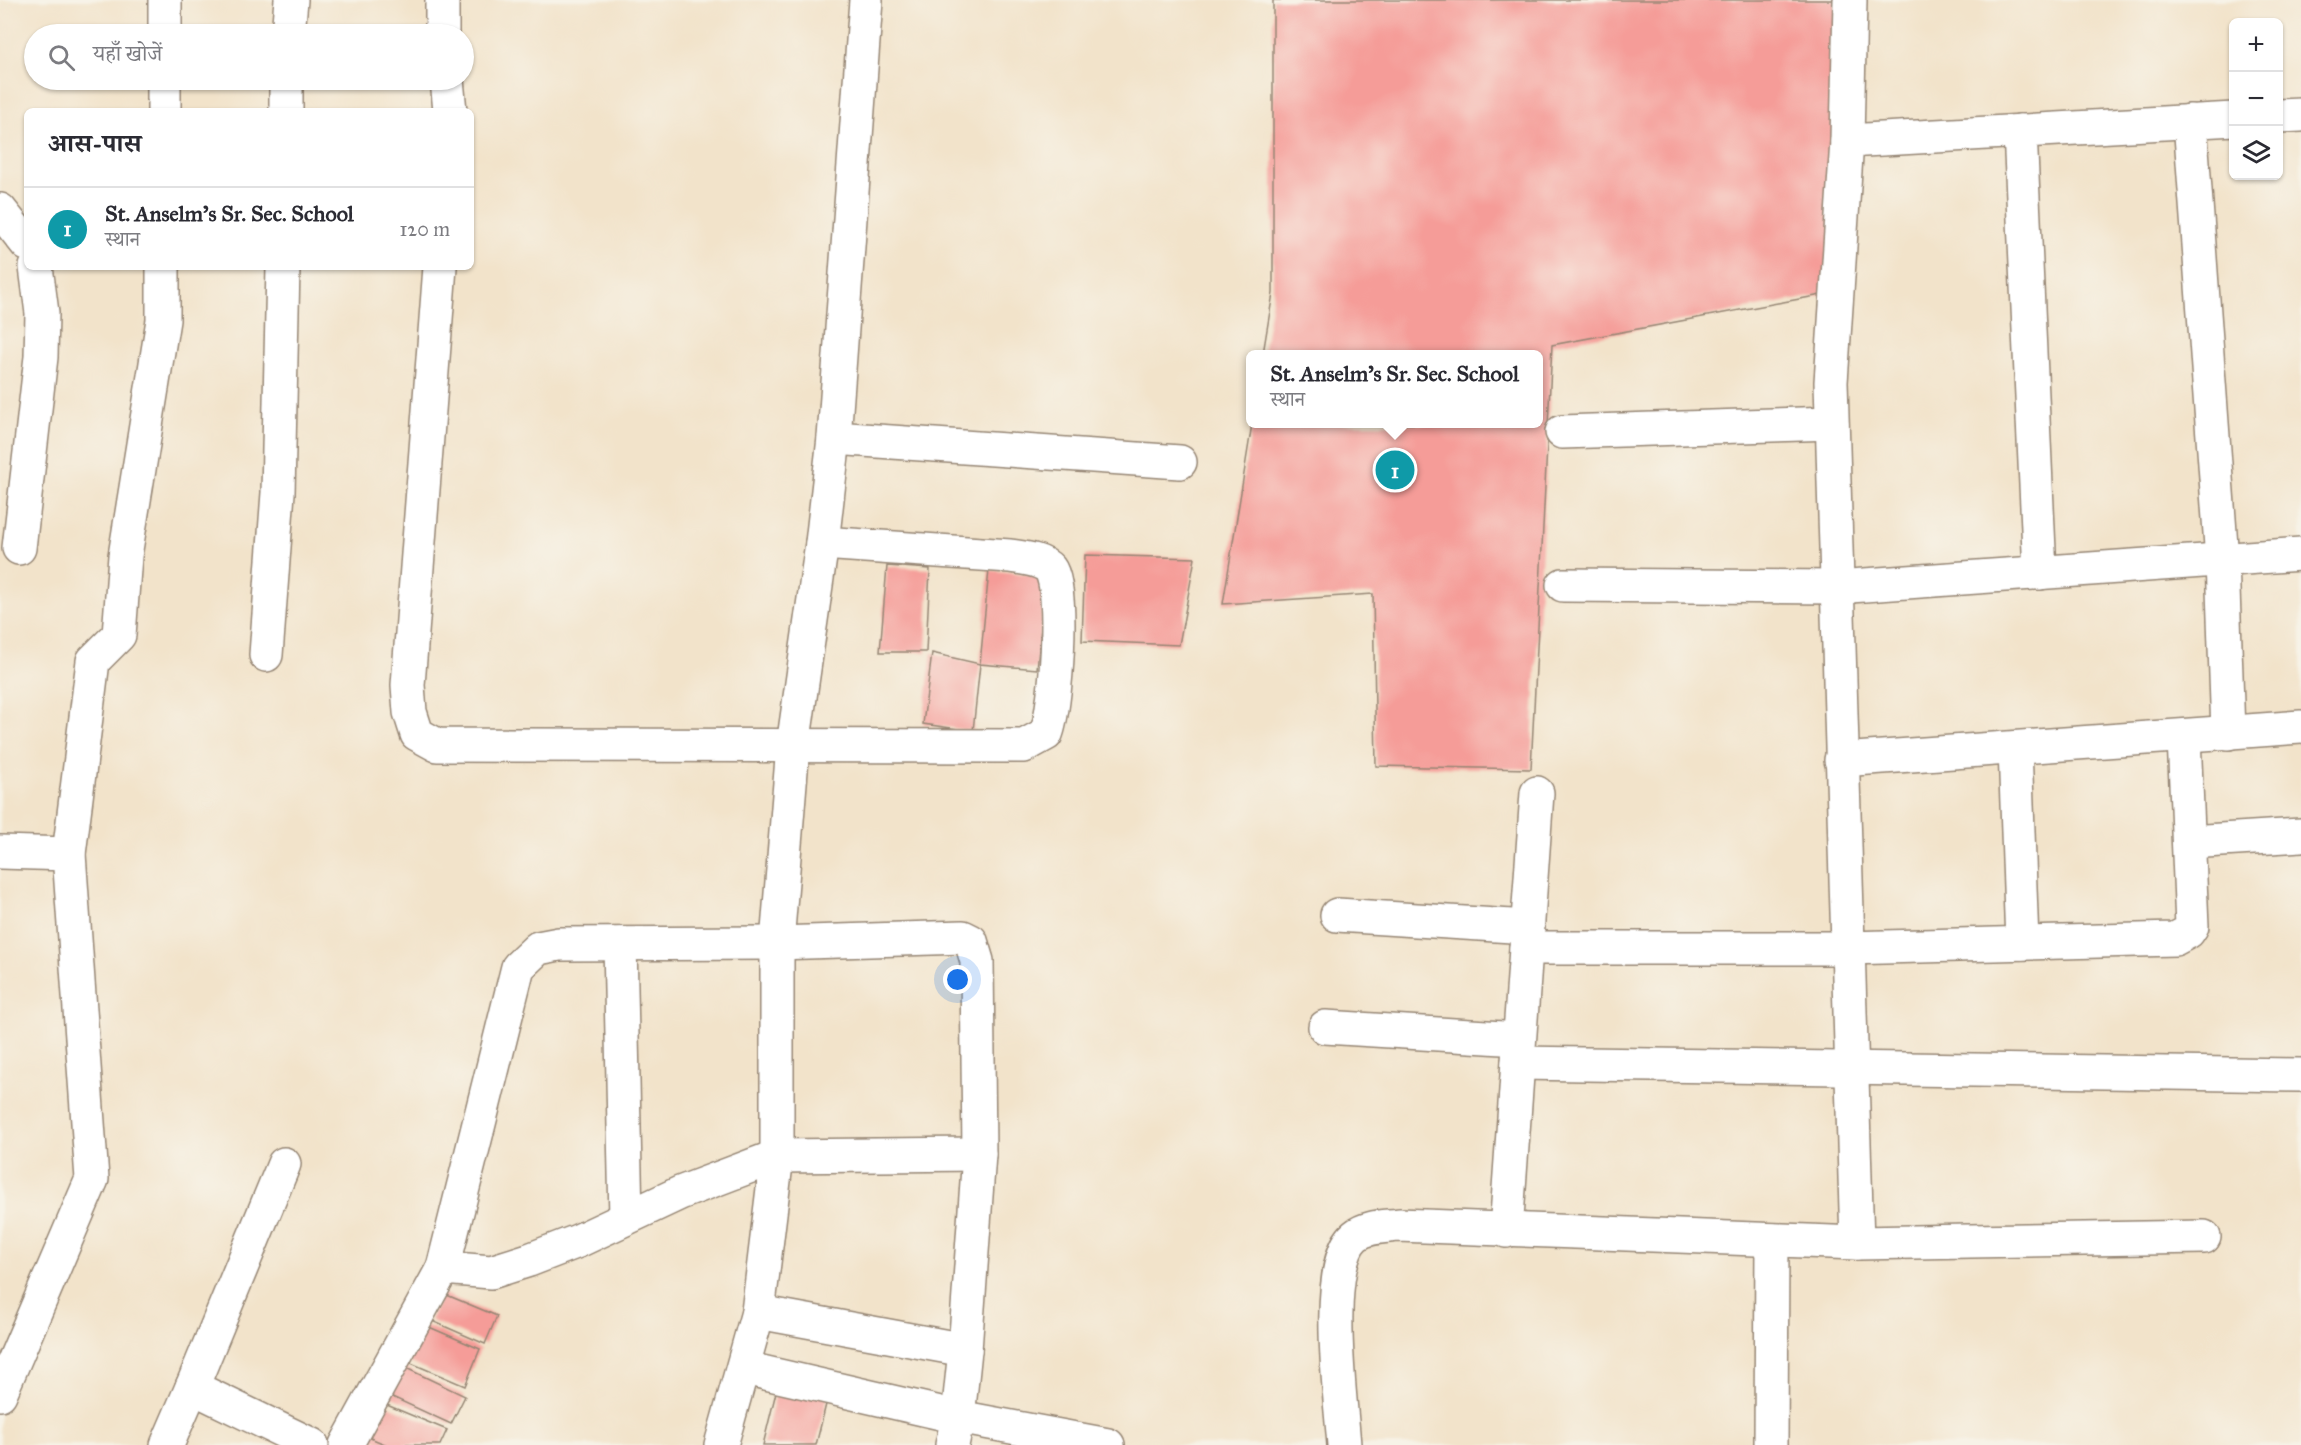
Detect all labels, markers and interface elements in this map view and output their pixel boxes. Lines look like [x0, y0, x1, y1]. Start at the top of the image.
map controls [2229, 18, 2283, 180]
button: + [2229, 18, 2283, 72]
search box [24, 24, 474, 90]
text: यहाँ खोजें [93, 40, 162, 67]
icon: search [45, 41, 78, 74]
button: − [2229, 72, 2283, 126]
button: layers [2229, 126, 2283, 180]
text: आस-पास [48, 127, 141, 159]
text: St. Anselm's Sr. Sec. School [105, 200, 354, 227]
text: 1 [64, 217, 71, 241]
text: 120 m [399, 217, 450, 241]
text: स्थान [105, 227, 140, 251]
popup [1246, 350, 1543, 428]
text: St. Anselm's Sr. Sec. School [1270, 360, 1519, 387]
text: स्थान [1270, 387, 1305, 411]
pin: 1 [1376, 448, 1414, 492]
your location [943, 965, 972, 994]

